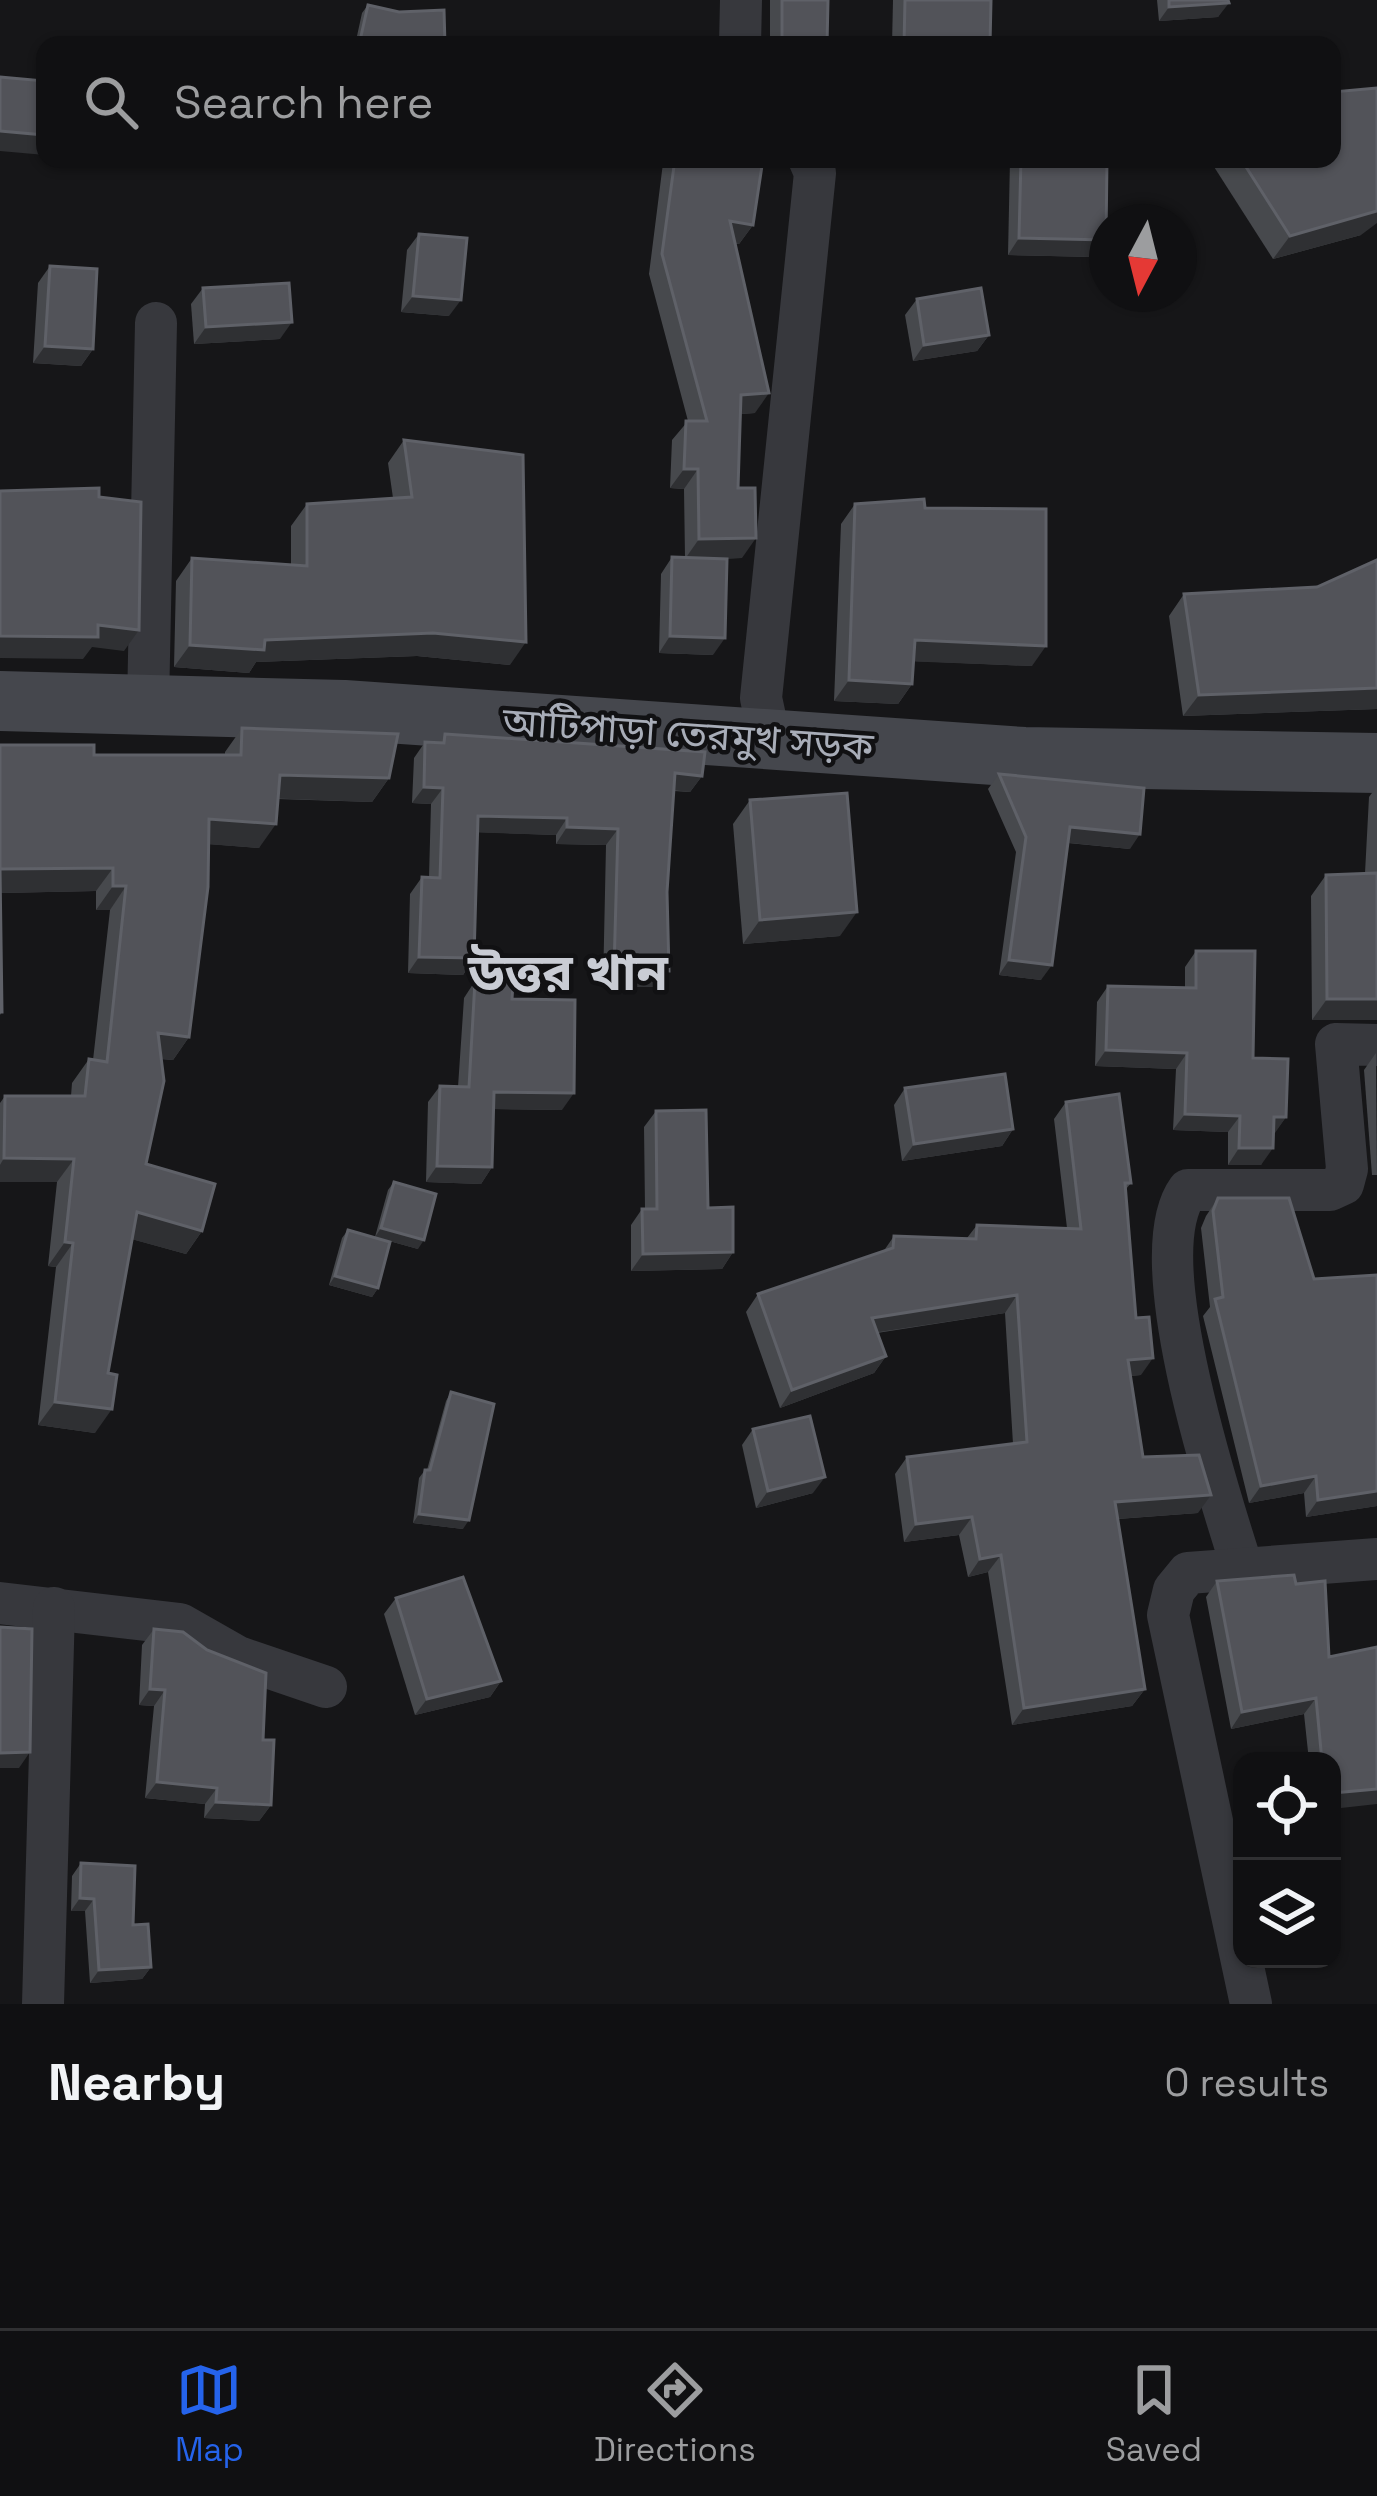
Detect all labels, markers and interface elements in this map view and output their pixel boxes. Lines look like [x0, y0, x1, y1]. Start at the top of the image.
search box [36, 36, 1341, 168]
icon: search [78, 69, 144, 135]
text: Search here [174, 74, 433, 131]
north arrow [1089, 204, 1197, 312]
street label: আটিপাড়া তেরমুখ সড়ক [500, 697, 876, 771]
district label: উত্তর খান [467, 940, 669, 1005]
map controls [1233, 1752, 1341, 1968]
button: locate [1233, 1752, 1341, 1860]
button: layers [1233, 1860, 1341, 1968]
text: Nearby [48, 2050, 225, 2115]
text: 0 results [1164, 2058, 1329, 2107]
tab: Map [175, 2357, 244, 2471]
tab: Directions [594, 2357, 756, 2471]
tab: Saved [1106, 2357, 1202, 2471]

